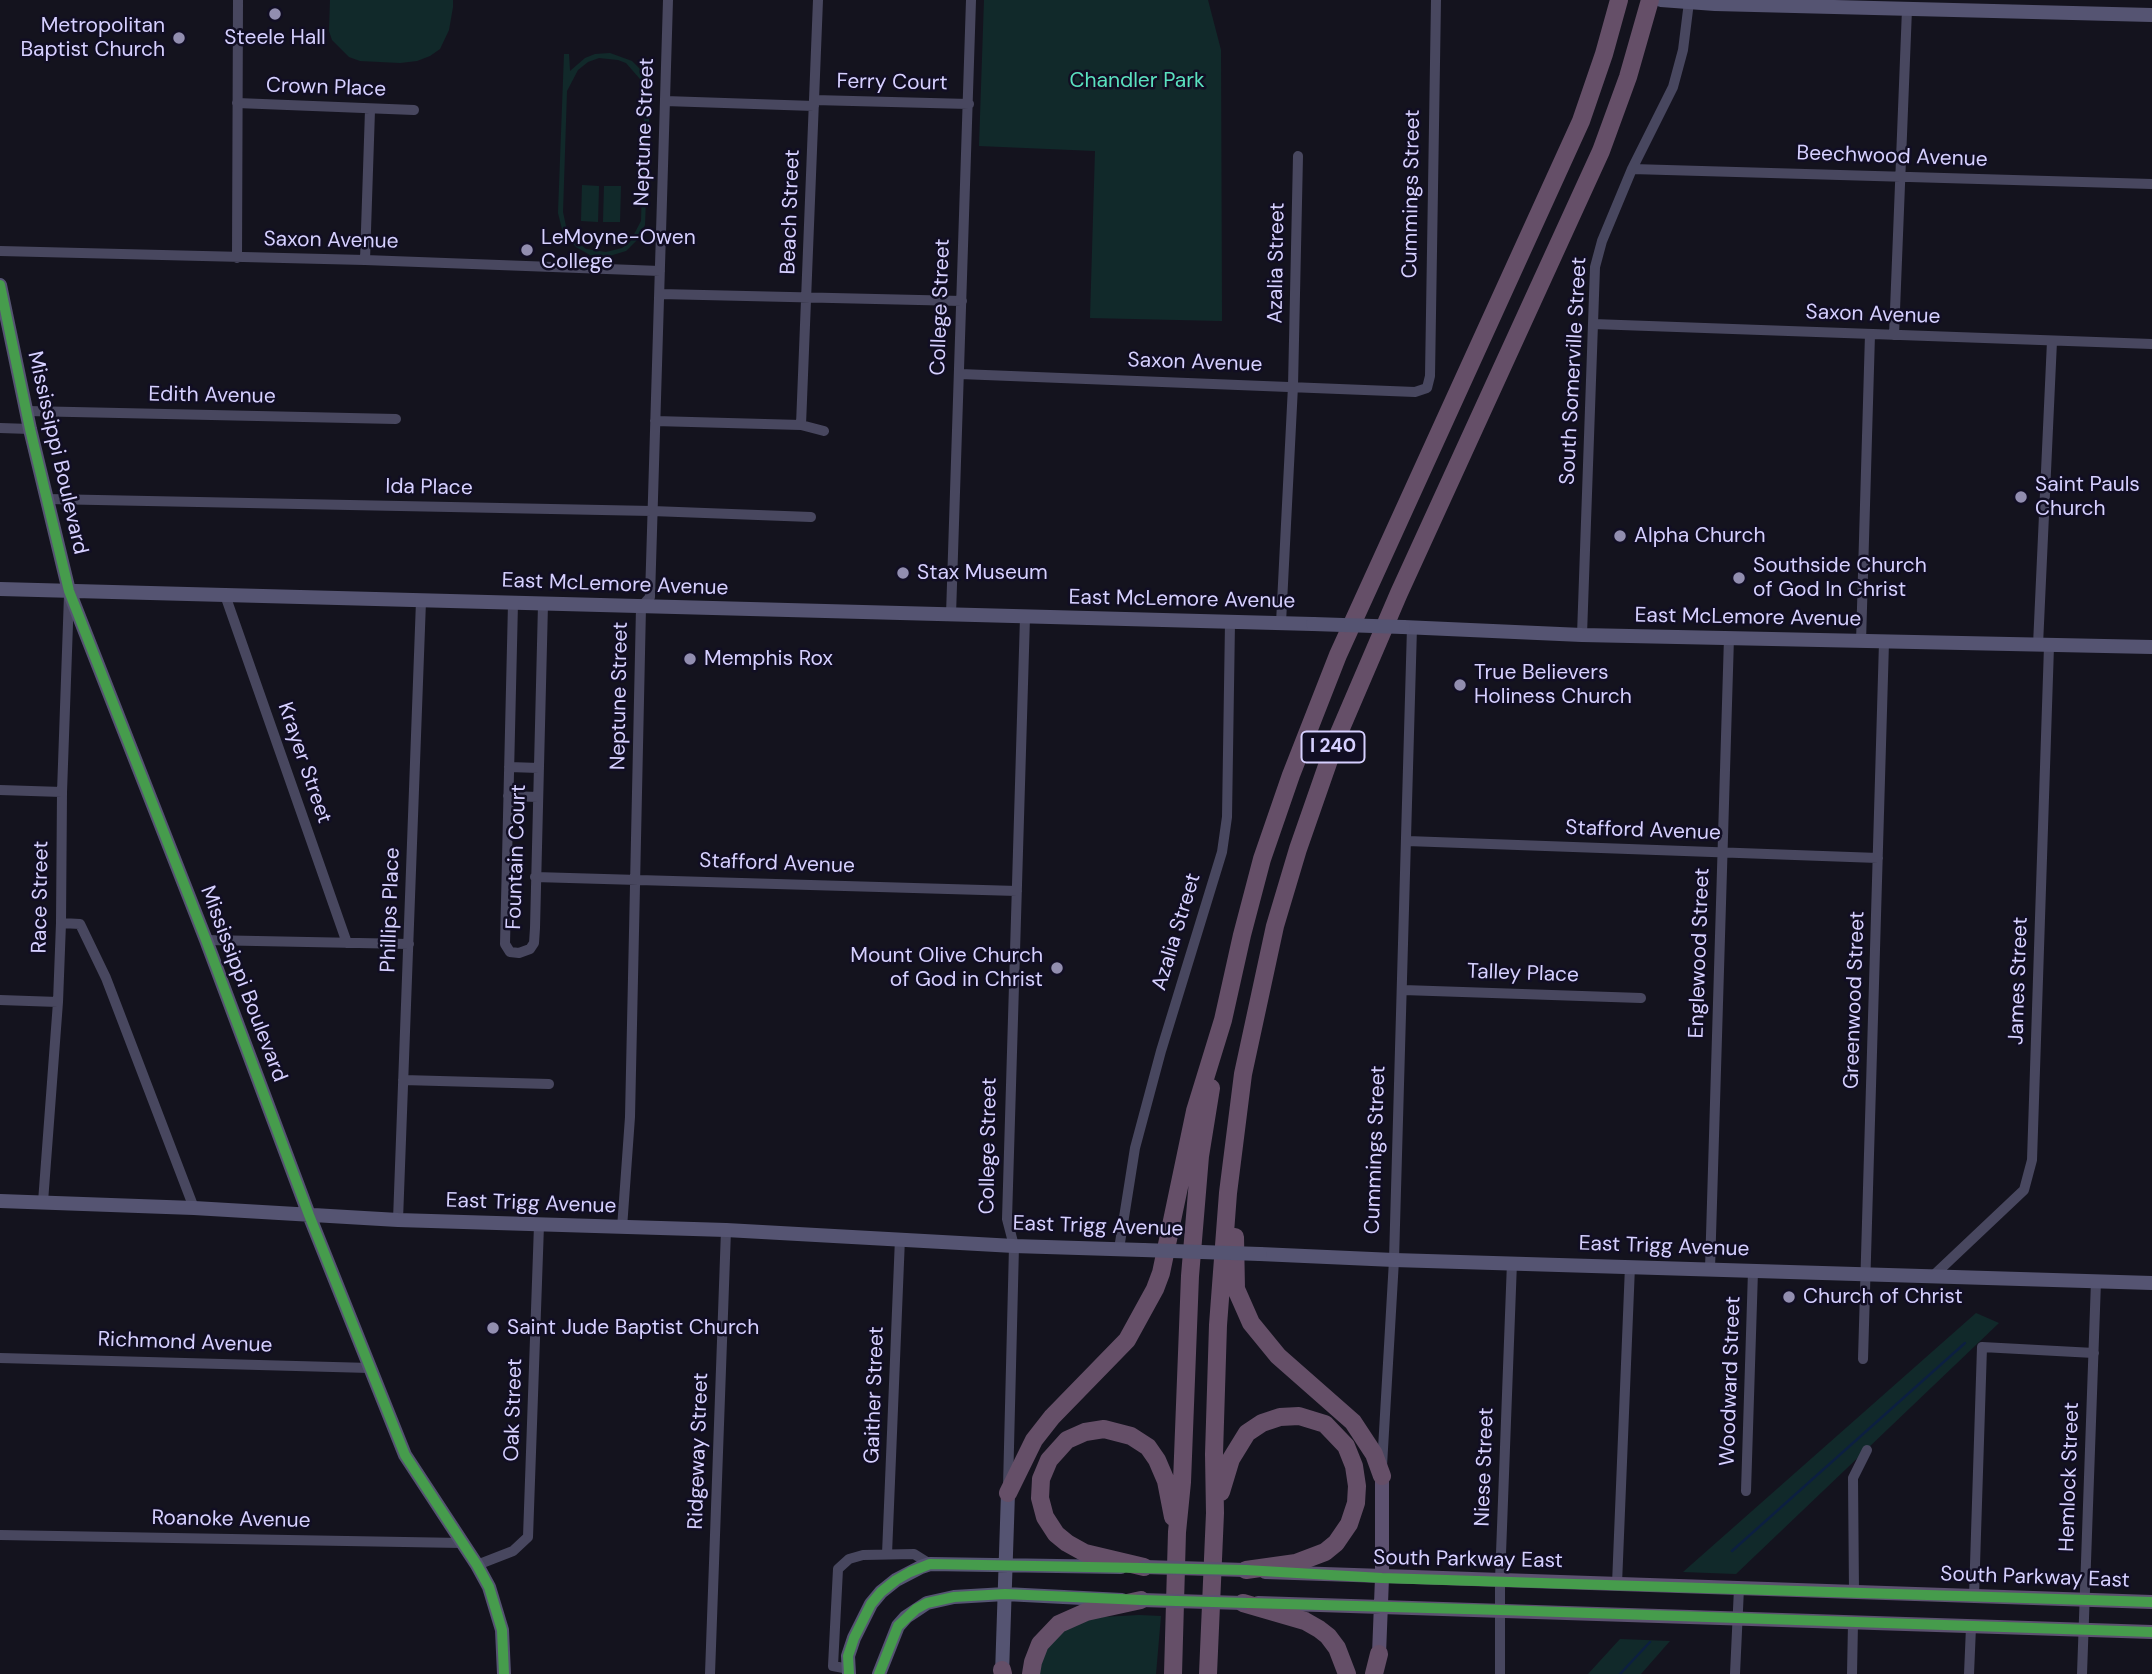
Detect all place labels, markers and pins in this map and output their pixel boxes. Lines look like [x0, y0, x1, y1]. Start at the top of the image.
marker: Steele Hall [267, 6, 283, 22]
place label: Metropolitan Baptist Church [20, 13, 165, 63]
place label: Steele Hall [224, 25, 326, 51]
marker: Metropolitan Baptist Church [171, 30, 187, 46]
place label: LeMoyne-Owen College [541, 225, 696, 275]
marker: LeMoyne-Owen College [519, 242, 535, 258]
place label: Saint Pauls Church [2035, 472, 2140, 522]
marker: Saint Pauls Church [2013, 489, 2029, 505]
place label: Alpha Church [1634, 523, 1765, 549]
marker: Alpha Church [1612, 528, 1628, 544]
place label: Southside Church of God In Christ [1753, 553, 1927, 603]
place label: Stax Museum [917, 560, 1048, 586]
marker: Stax Museum [895, 565, 911, 581]
marker: Southside Church of God In Christ [1731, 570, 1747, 586]
place label: Memphis Rox [704, 646, 833, 672]
marker: Memphis Rox [682, 651, 698, 667]
place label: True Believers Holiness Church [1474, 660, 1632, 710]
marker: True Believers Holiness Church [1452, 677, 1468, 693]
place label: Mount Olive Church of God in Christ [850, 943, 1043, 993]
marker: Mount Olive Church of God in Christ [1049, 960, 1065, 976]
place label: Church of Christ [1803, 1284, 1963, 1310]
marker: Church of Christ [1781, 1289, 1797, 1305]
place label: Saint Jude Baptist Church [507, 1315, 759, 1341]
marker: Saint Jude Baptist Church [485, 1320, 501, 1336]

